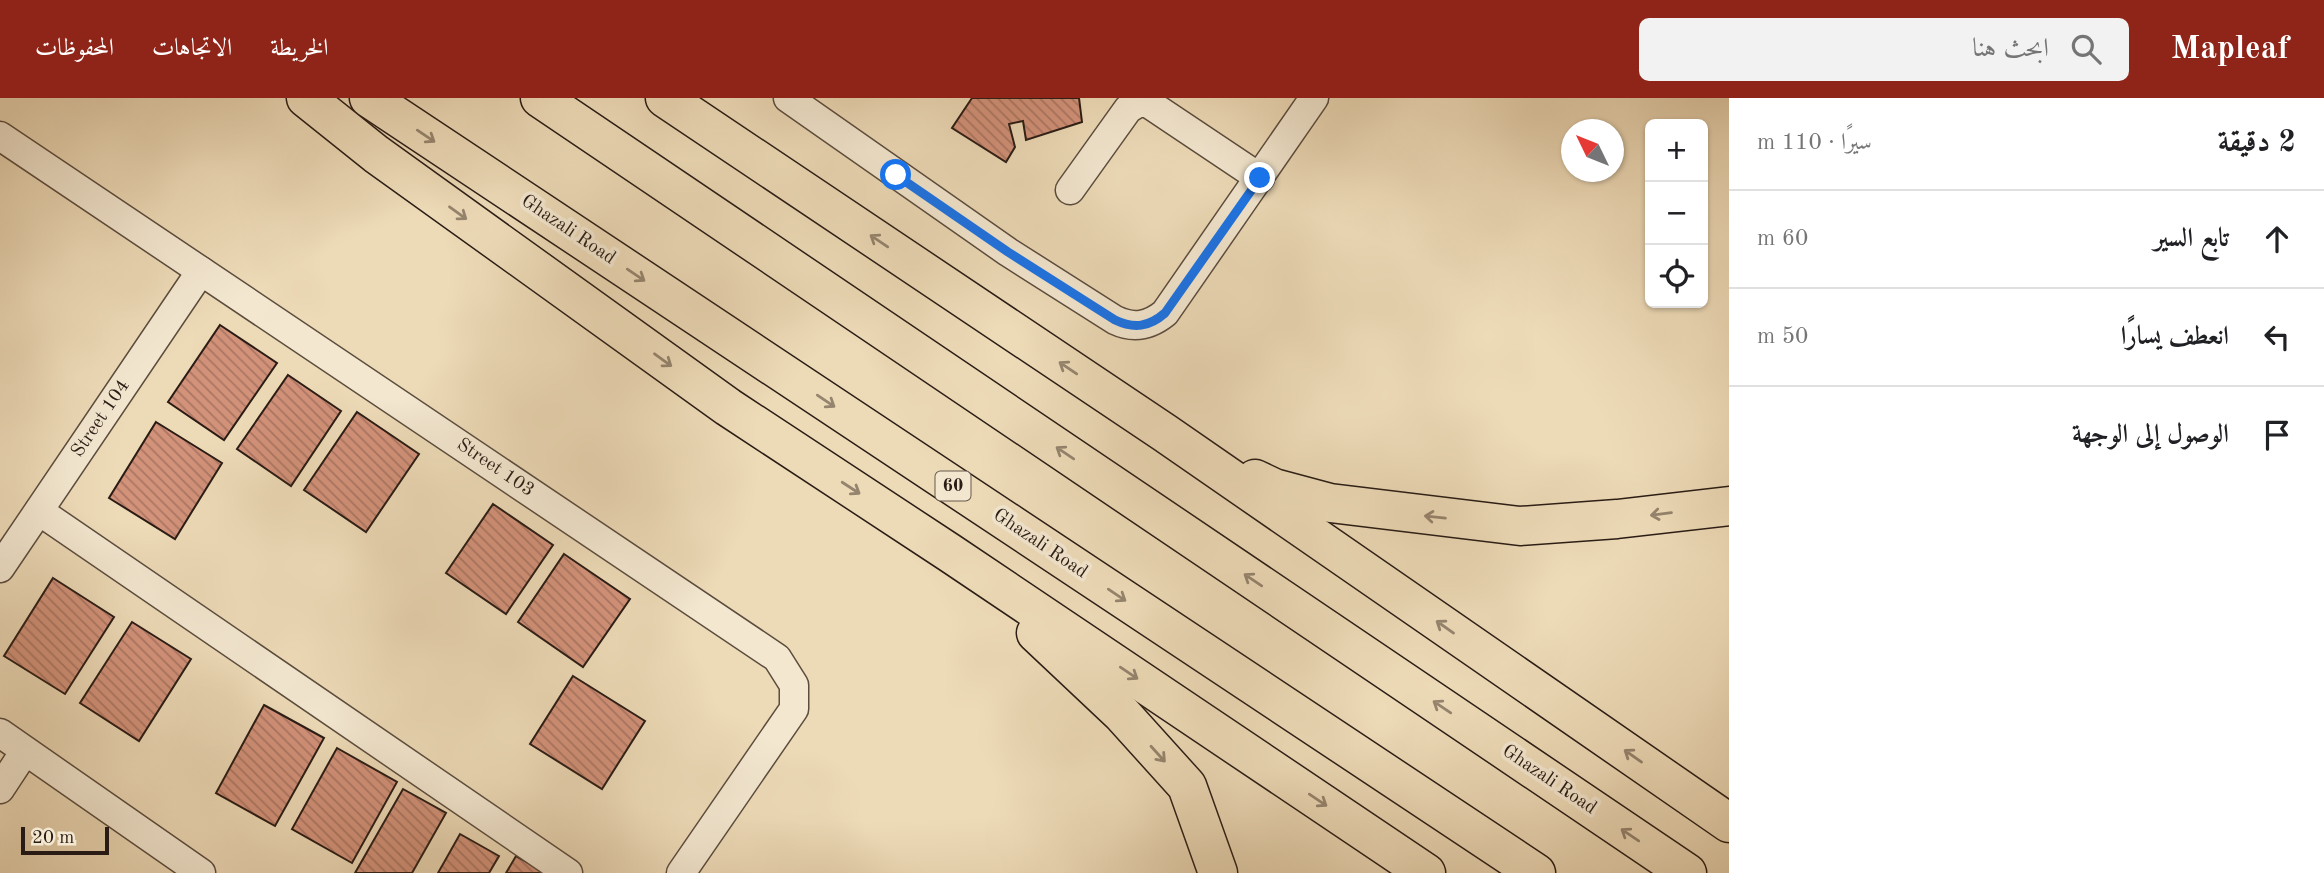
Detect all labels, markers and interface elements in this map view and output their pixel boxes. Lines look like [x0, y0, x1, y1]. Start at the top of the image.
search box [1639, 18, 2129, 81]
icon: search [2067, 30, 2105, 68]
text: Mapleaf [2171, 33, 2289, 66]
text: ابحث هنا [1972, 36, 2049, 62]
text: المحفوظات [35, 37, 114, 61]
text: الاتجاهات [152, 37, 232, 61]
text: الخريطة [270, 37, 329, 61]
north arrow [1561, 119, 1624, 182]
map controls [1645, 119, 1708, 308]
button: + [1645, 119, 1708, 182]
text: 2 دقيقة [2218, 128, 2296, 158]
one-way arrow [416, 129, 435, 143]
text: سيرًا · 110 m [1757, 131, 1872, 154]
route start [880, 159, 911, 190]
route end [1244, 162, 1275, 193]
button: − [1645, 182, 1708, 245]
street label: Ghazali Road [517, 192, 619, 268]
one-way arrow [448, 206, 467, 220]
icon: ahead [2258, 220, 2296, 258]
text: تابع السير [2154, 226, 2229, 252]
text: 60 m [1757, 227, 1808, 250]
one-way arrow [869, 234, 889, 248]
button: locate [1645, 245, 1708, 308]
one-way arrow [626, 268, 645, 282]
icon: left [2258, 318, 2296, 356]
text: انعطف يسارًا [2121, 324, 2229, 350]
text: 50 m [1757, 325, 1808, 348]
one-way arrow [653, 353, 672, 367]
one-way arrow [1058, 361, 1078, 375]
street label: Street 104 [68, 377, 134, 461]
one-way arrow [815, 394, 835, 408]
icon: arrive [2258, 416, 2296, 454]
text: الوصول إلى الوجهة [2072, 422, 2229, 448]
street label: Street 103 [453, 435, 537, 501]
one-way arrow [1056, 445, 1075, 460]
road number: 60 [936, 472, 970, 500]
one-way arrow [841, 481, 860, 495]
street label: Ghazali Road [989, 506, 1091, 582]
one-way arrow [1650, 508, 1673, 521]
one-way arrow [1424, 510, 1447, 523]
one-way arrow [1244, 573, 1264, 587]
one-way arrow [1107, 588, 1126, 602]
one-way arrow [1436, 620, 1455, 634]
one-way arrow [1119, 666, 1138, 680]
one-way arrow [1433, 700, 1452, 715]
street label: Ghazali Road [1498, 742, 1600, 818]
one-way arrow [1150, 744, 1166, 762]
one-way arrow [1623, 749, 1643, 763]
one-way arrow [1307, 793, 1327, 807]
scale bar [21, 824, 108, 856]
one-way arrow [1621, 828, 1640, 842]
text: 20 m [32, 829, 74, 848]

